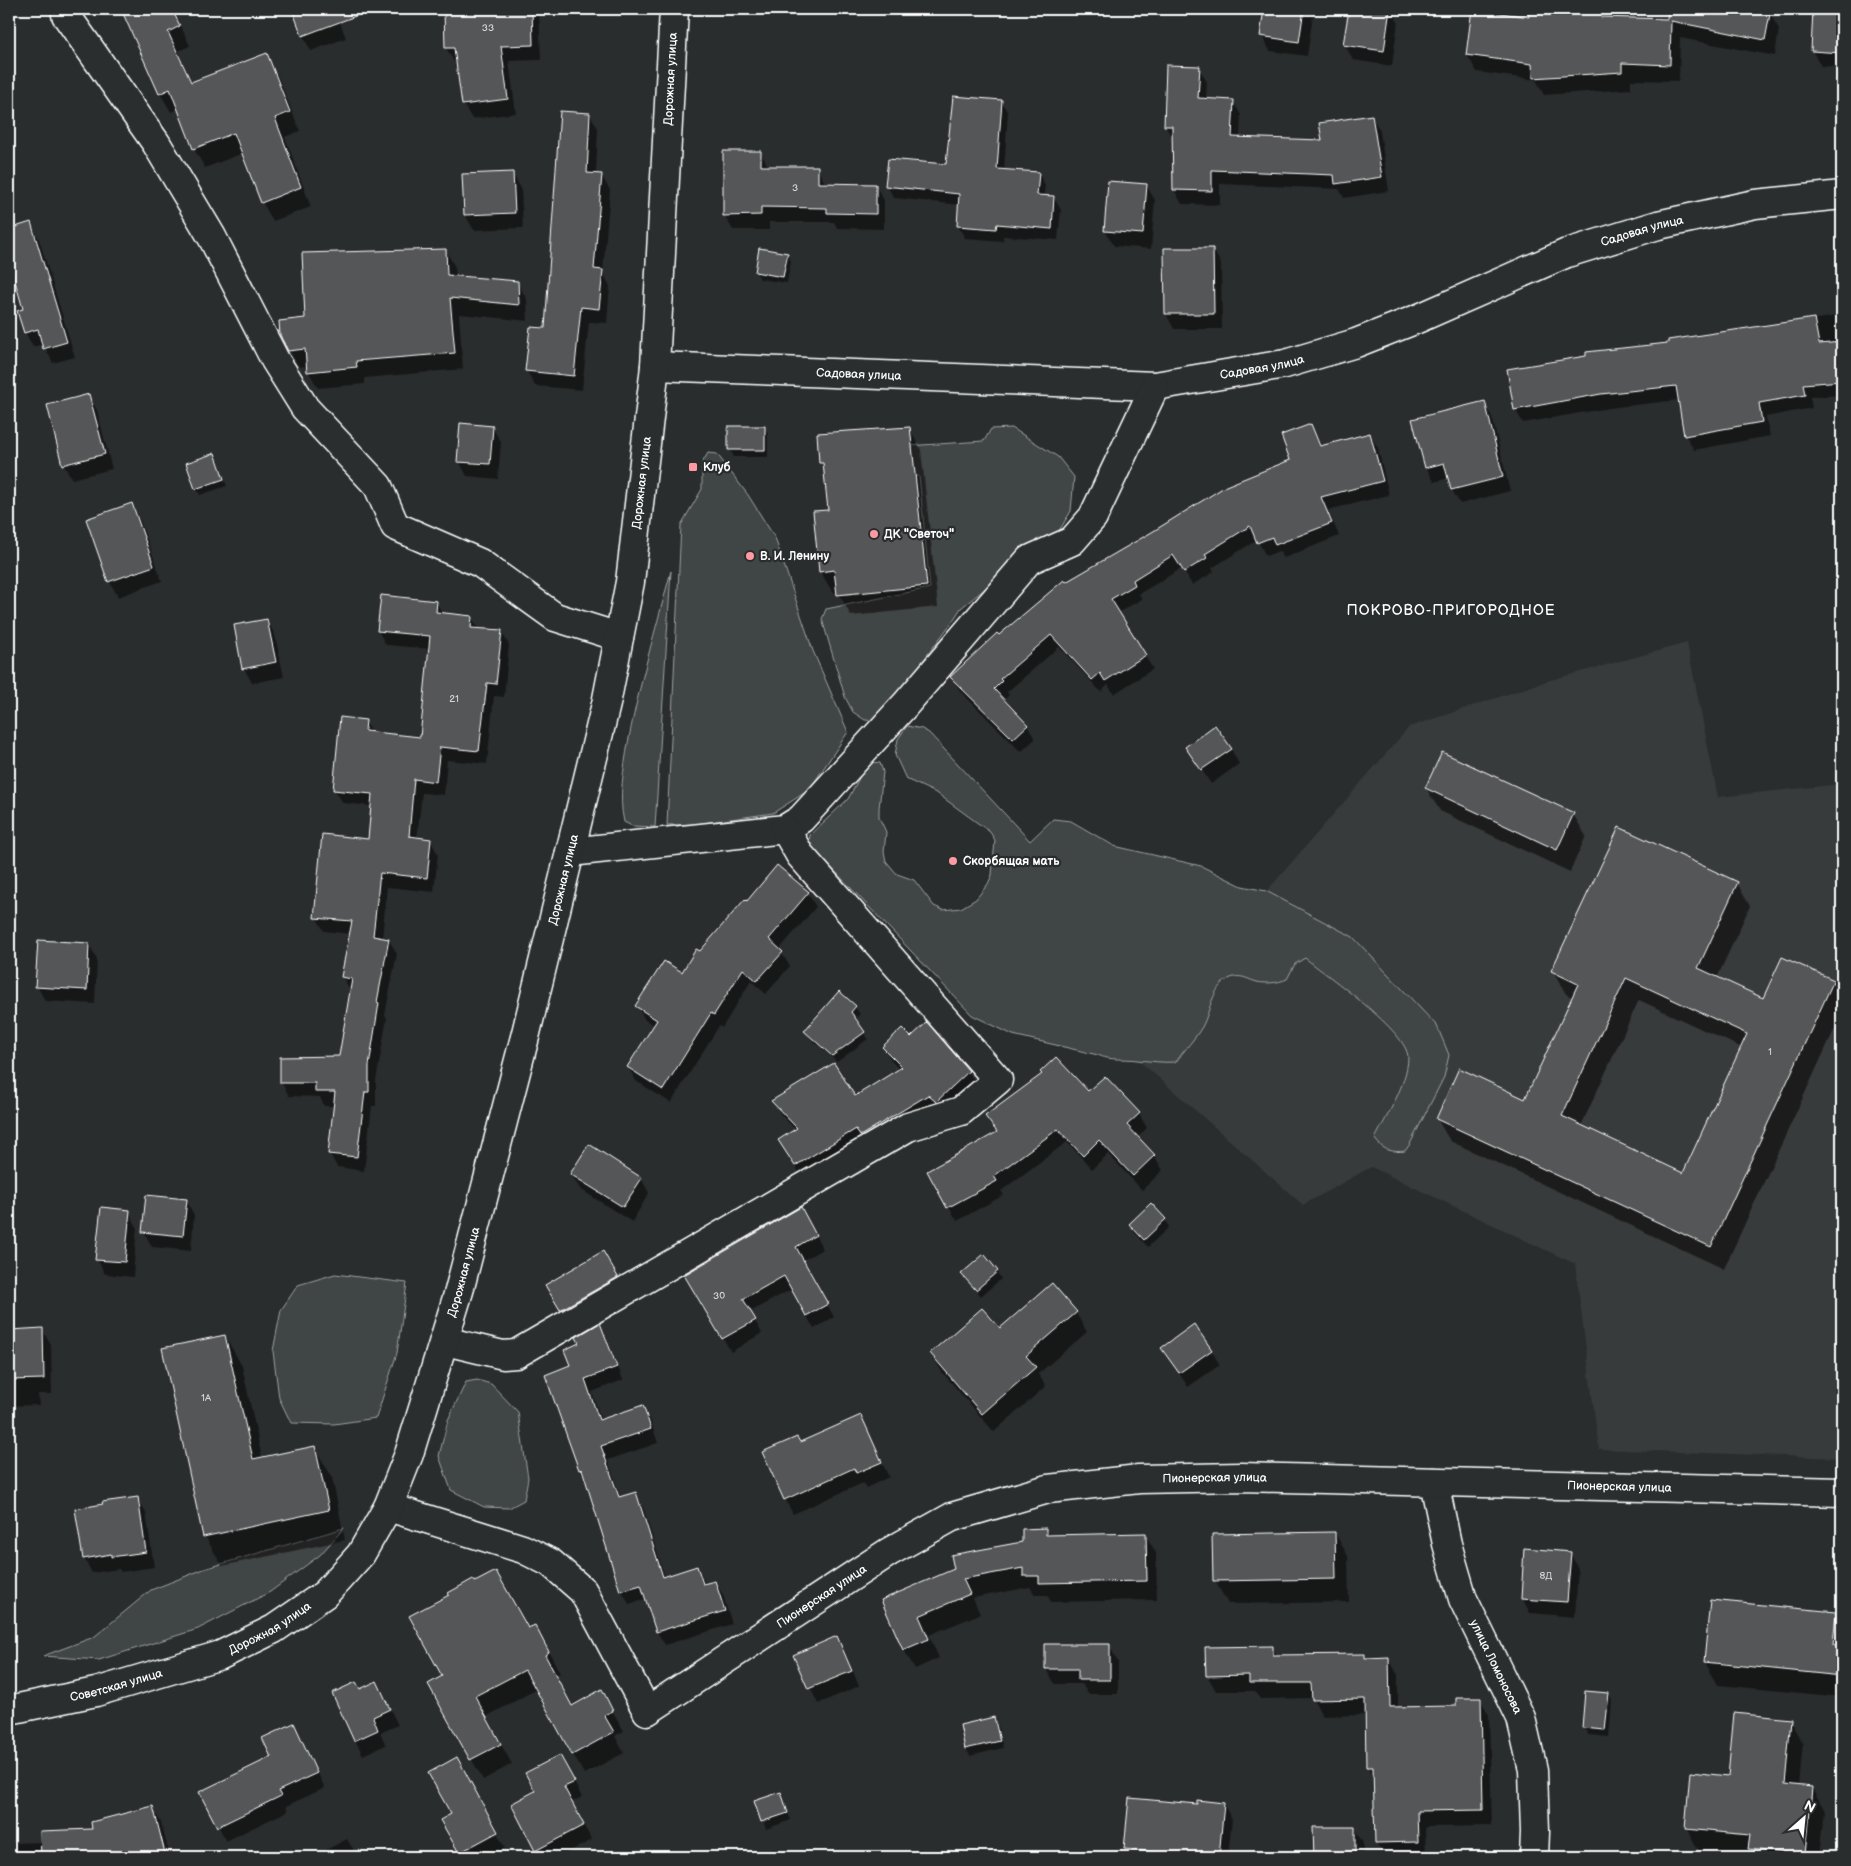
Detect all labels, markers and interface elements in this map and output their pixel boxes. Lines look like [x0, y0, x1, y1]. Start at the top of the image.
house number: 33 [482, 22, 494, 34]
street label: Дорожная улица [661, 32, 681, 126]
house number: 3 [792, 182, 798, 194]
street label: Садовая улица [1599, 213, 1685, 250]
street label: Садовая улица [1219, 352, 1306, 383]
street label: Садовая улица [816, 365, 902, 384]
street label: Дорожная улица [629, 436, 655, 530]
place label: Клуб [703, 460, 731, 475]
marker: Клуб [687, 461, 699, 473]
place label: ДК "Светоч" [884, 527, 954, 542]
marker: ДК "Светоч" [868, 528, 880, 540]
place label: В. И. Ленину [760, 549, 829, 564]
marker: В. И. Ленину [744, 550, 756, 562]
district label: ПОКРОВО-ПРИГОРОДНОЕ [1347, 601, 1555, 620]
house number: 21 [449, 693, 459, 705]
street label: Дорожная улица [545, 833, 582, 927]
place label: Скорбящая мать [963, 854, 1060, 869]
marker: Скорбящая мать [947, 855, 959, 867]
house number: 1 [1768, 1046, 1772, 1058]
street label: Дорожная улица [444, 1225, 483, 1319]
house number: 30 [713, 1290, 725, 1302]
house number: 1А [201, 1392, 212, 1404]
street label: Пионерская улица [1162, 1470, 1267, 1487]
street label: Пионерская улица [1567, 1478, 1672, 1496]
street label: Пионерская улица [774, 1562, 870, 1632]
house number: 8Д [1540, 1570, 1552, 1582]
street label: Дорожная улица [226, 1599, 314, 1658]
street label: улица Ломоносова [1466, 1617, 1525, 1717]
street label: Советская улица [69, 1666, 164, 1705]
north arrow [1778, 1794, 1828, 1844]
text: N [1801, 1797, 1818, 1817]

